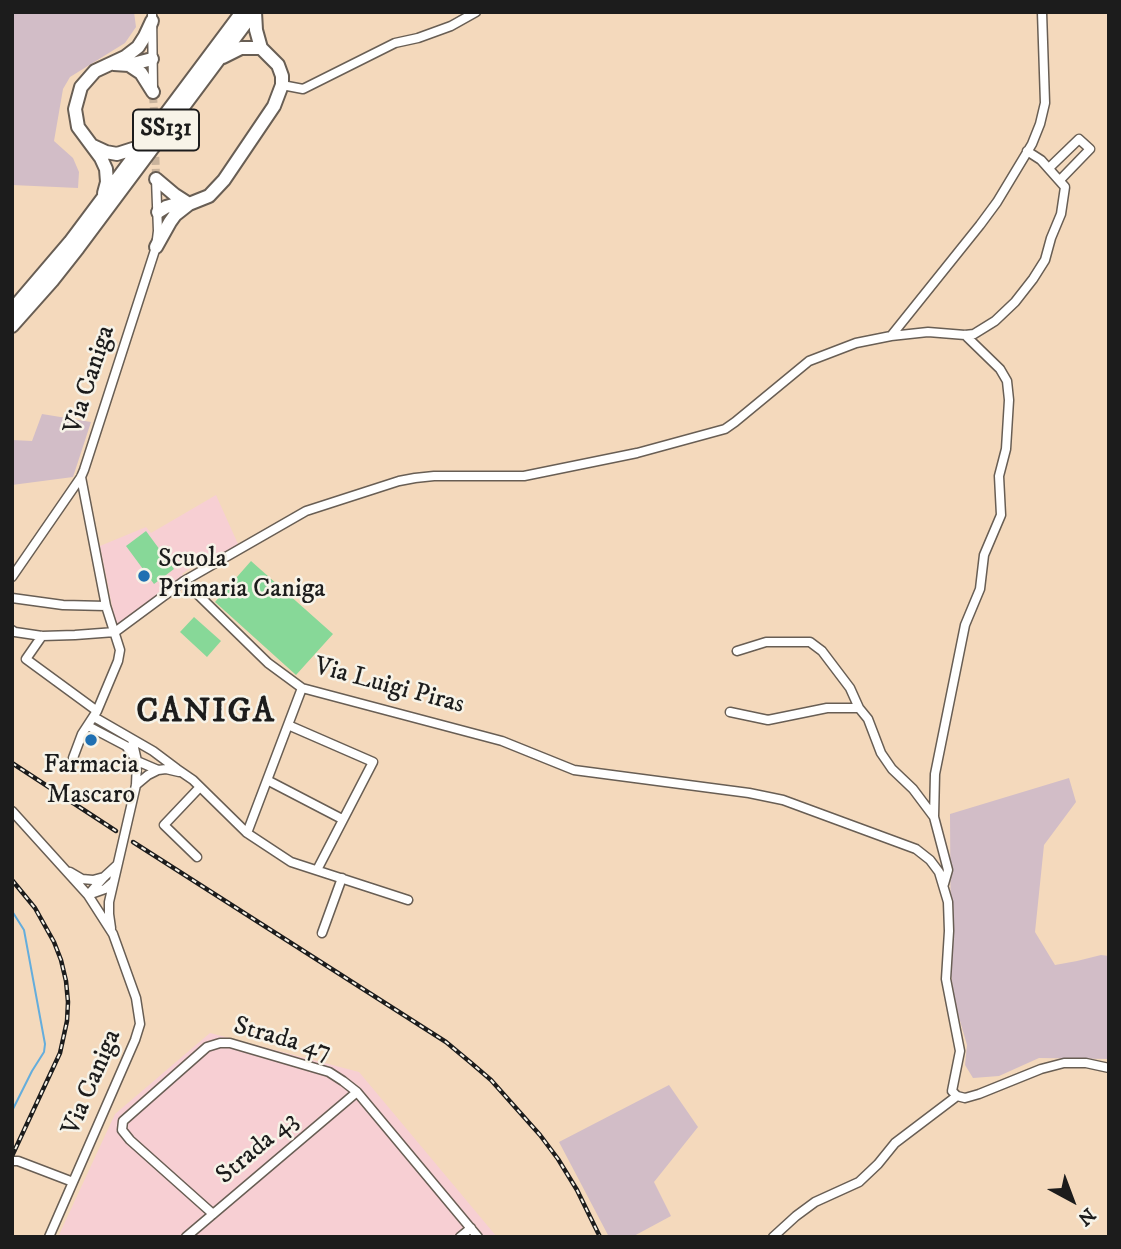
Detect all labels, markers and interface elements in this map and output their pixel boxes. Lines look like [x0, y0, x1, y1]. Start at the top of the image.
road number: SS131 [133, 110, 199, 150]
street label: Via Caniga [59, 322, 123, 438]
place label: Scuola Primaria Caniga [158, 545, 325, 606]
marker: Scuola Primaria Caniga [136, 568, 152, 584]
street label: Via Luigi Piras [311, 652, 467, 722]
district label: CANIGA [137, 694, 275, 734]
marker: Farmacia Mascaro [83, 732, 99, 748]
place label: Farmacia Mascaro [43, 751, 139, 812]
street label: Strada 47 [230, 1011, 334, 1069]
street label: Via Caniga [57, 1025, 129, 1141]
street label: Strada 43 [211, 1106, 305, 1192]
north arrow [1037, 1165, 1107, 1235]
text: N [1073, 1202, 1100, 1230]

